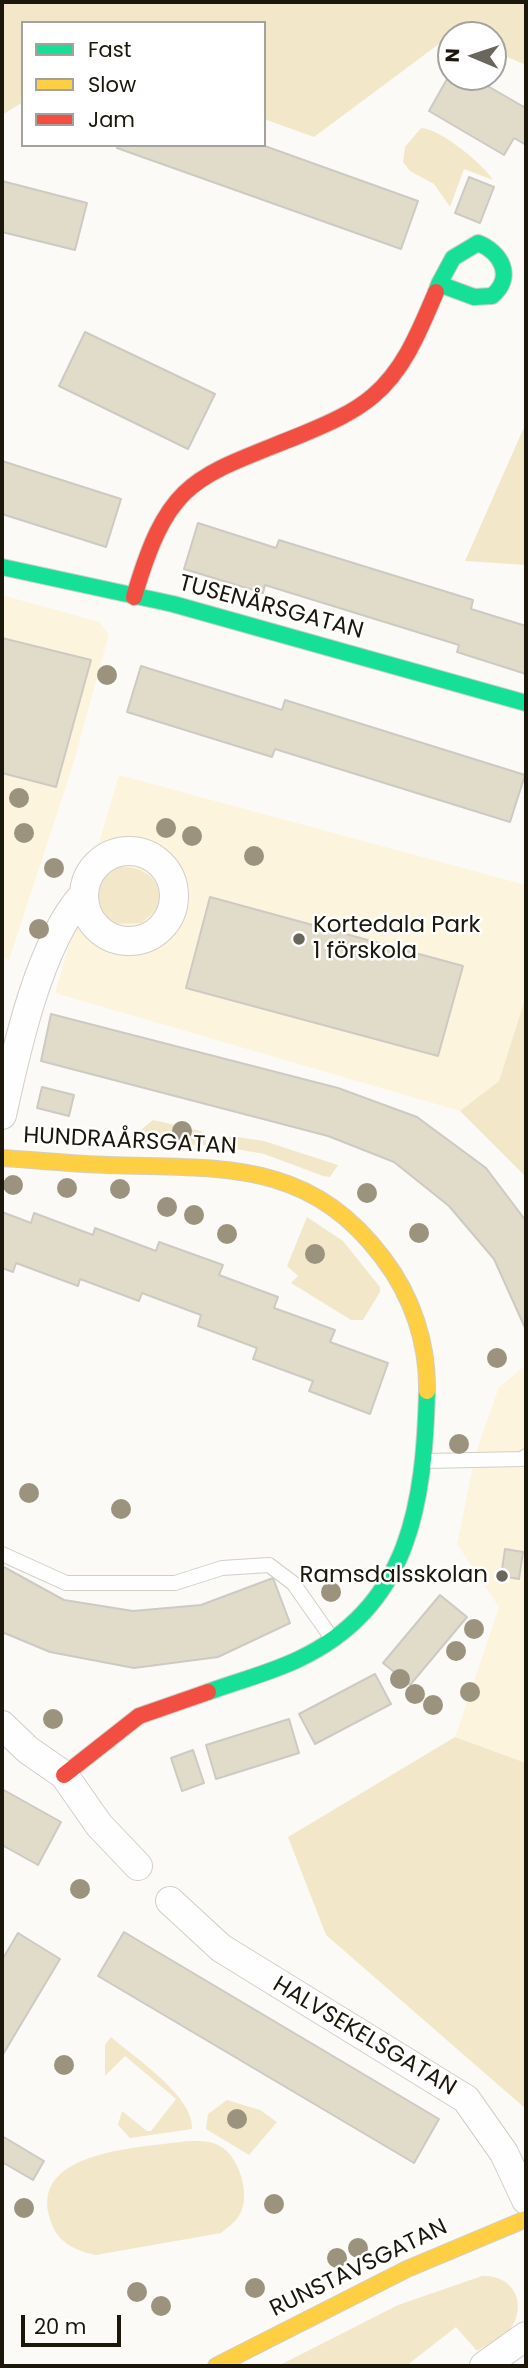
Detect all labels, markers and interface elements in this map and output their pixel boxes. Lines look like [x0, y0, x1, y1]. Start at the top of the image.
legend [21, 21, 266, 147]
north arrow [437, 21, 507, 91]
text: Fast [88, 35, 131, 64]
text: N [439, 48, 466, 63]
text: Slow [88, 70, 136, 99]
text: Jam [88, 105, 135, 134]
street label: TUSENÅRSGATAN [176, 570, 366, 646]
place label: Kortedala Park 1 förskola [313, 912, 480, 966]
marker: Kortedala Park 1 förskola [291, 931, 307, 947]
street label: HUNDRAÅRSGATAN [22, 1123, 238, 1161]
place label: Ramsdalsskolan [300, 1562, 488, 1590]
marker: Ramsdalsskolan [494, 1568, 510, 1584]
street label: HALVSEKELSGATAN [267, 1971, 461, 2103]
street label: RUNSTAVSGATAN [266, 2214, 452, 2324]
scale bar [24, 2302, 124, 2346]
text: 20 m [34, 2312, 87, 2341]

